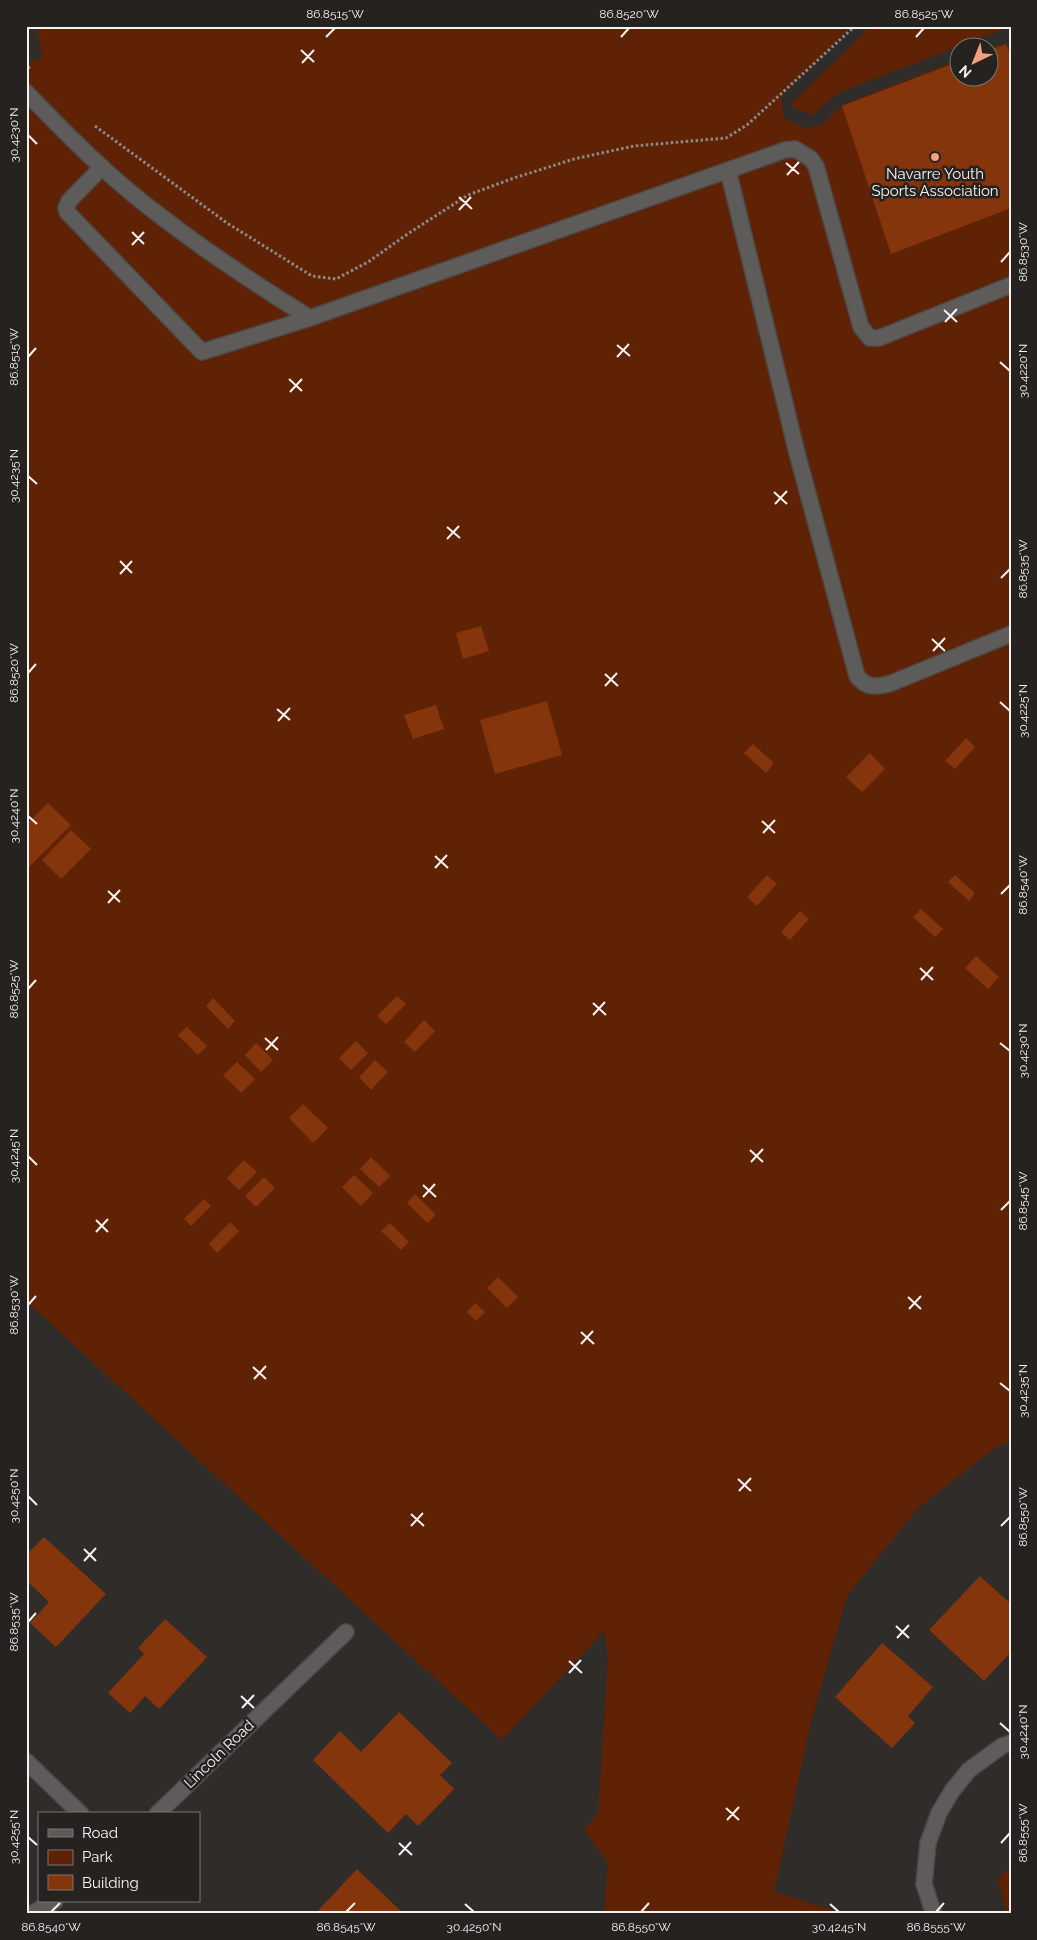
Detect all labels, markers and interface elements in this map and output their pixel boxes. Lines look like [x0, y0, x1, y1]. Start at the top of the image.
text: 86.8515°W [306, 7, 364, 21]
text: 86.8520°W [599, 7, 659, 21]
text: 86.8525°W [895, 7, 954, 21]
north arrow [950, 38, 1000, 88]
text: N [956, 62, 974, 81]
text: 30.4230°N [7, 108, 21, 162]
marker: Navarre Youth Sports Association [929, 151, 941, 163]
place label: Navarre Youth Sports Association [871, 165, 999, 200]
text: 86.8530°W [1016, 222, 1030, 282]
text: 86.8515°W [7, 328, 21, 386]
text: 30.4220°N [1016, 344, 1030, 398]
text: 30.4235°N [7, 449, 21, 503]
text: 86.8535°W [1016, 539, 1030, 598]
text: 86.8520°W [7, 643, 21, 703]
text: 30.4225°N [1016, 684, 1030, 738]
text: 30.4240°N [7, 789, 21, 843]
text: 86.8540°W [1016, 855, 1030, 915]
text: 86.8525°W [7, 959, 21, 1018]
text: 30.4230°N [1016, 1024, 1030, 1078]
text: 30.4245°N [7, 1129, 21, 1183]
text: 86.8545°W [1016, 1171, 1030, 1231]
text: 86.8530°W [7, 1275, 21, 1335]
text: 30.4235°N [1016, 1364, 1030, 1418]
text: 30.4250°N [7, 1469, 21, 1523]
text: 86.8550°W [1016, 1487, 1030, 1547]
text: 86.8535°W [7, 1592, 21, 1651]
text: 30.4240°N [1016, 1705, 1030, 1759]
street label: Lincoln Road [180, 1716, 258, 1792]
text: 86.8555°W [1016, 1803, 1030, 1863]
text: 30.4255°N [7, 1810, 21, 1864]
legend [38, 1812, 200, 1902]
text: Road [82, 1824, 118, 1842]
text: Park [82, 1848, 113, 1866]
text: Building [82, 1874, 139, 1892]
text: 86.8540°W [21, 1920, 81, 1934]
text: 86.8545°W [316, 1920, 376, 1934]
text: 30.4250°N [447, 1920, 501, 1934]
text: 86.8550°W [611, 1920, 671, 1934]
text: 30.4245°N [812, 1920, 866, 1934]
text: 86.8555°W [906, 1920, 966, 1934]

